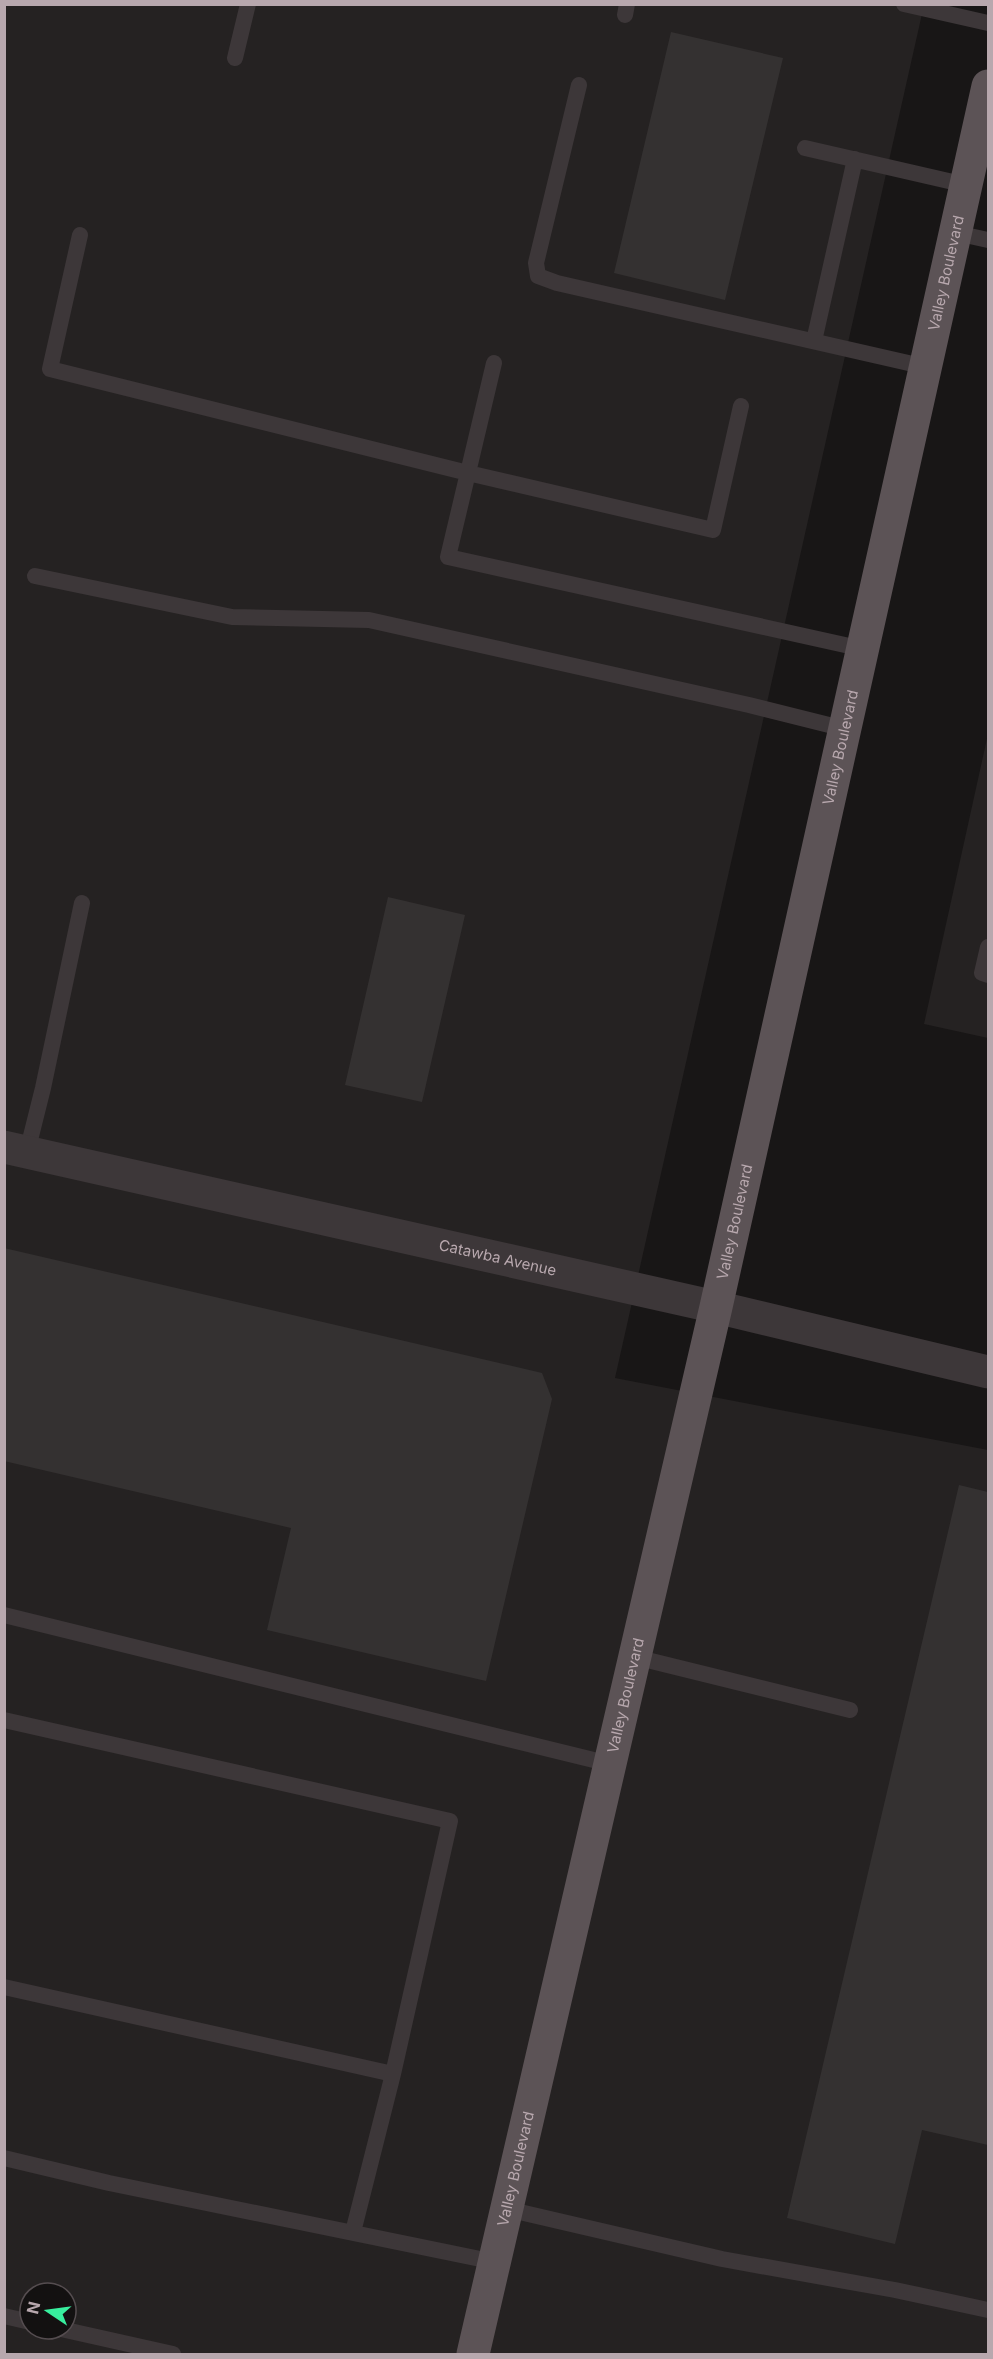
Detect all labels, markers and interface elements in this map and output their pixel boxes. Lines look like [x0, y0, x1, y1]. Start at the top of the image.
street label: Valley Boulevard [924, 214, 968, 333]
street label: Valley Boulevard [818, 688, 862, 807]
street label: Valley Boulevard [712, 1162, 757, 1281]
street label: Catawba Avenue [437, 1235, 558, 1280]
street label: Valley Boulevard [603, 1636, 648, 1755]
street label: Valley Boulevard [493, 2109, 538, 2228]
north arrow [18, 2281, 78, 2341]
text: N [22, 2299, 45, 2316]

